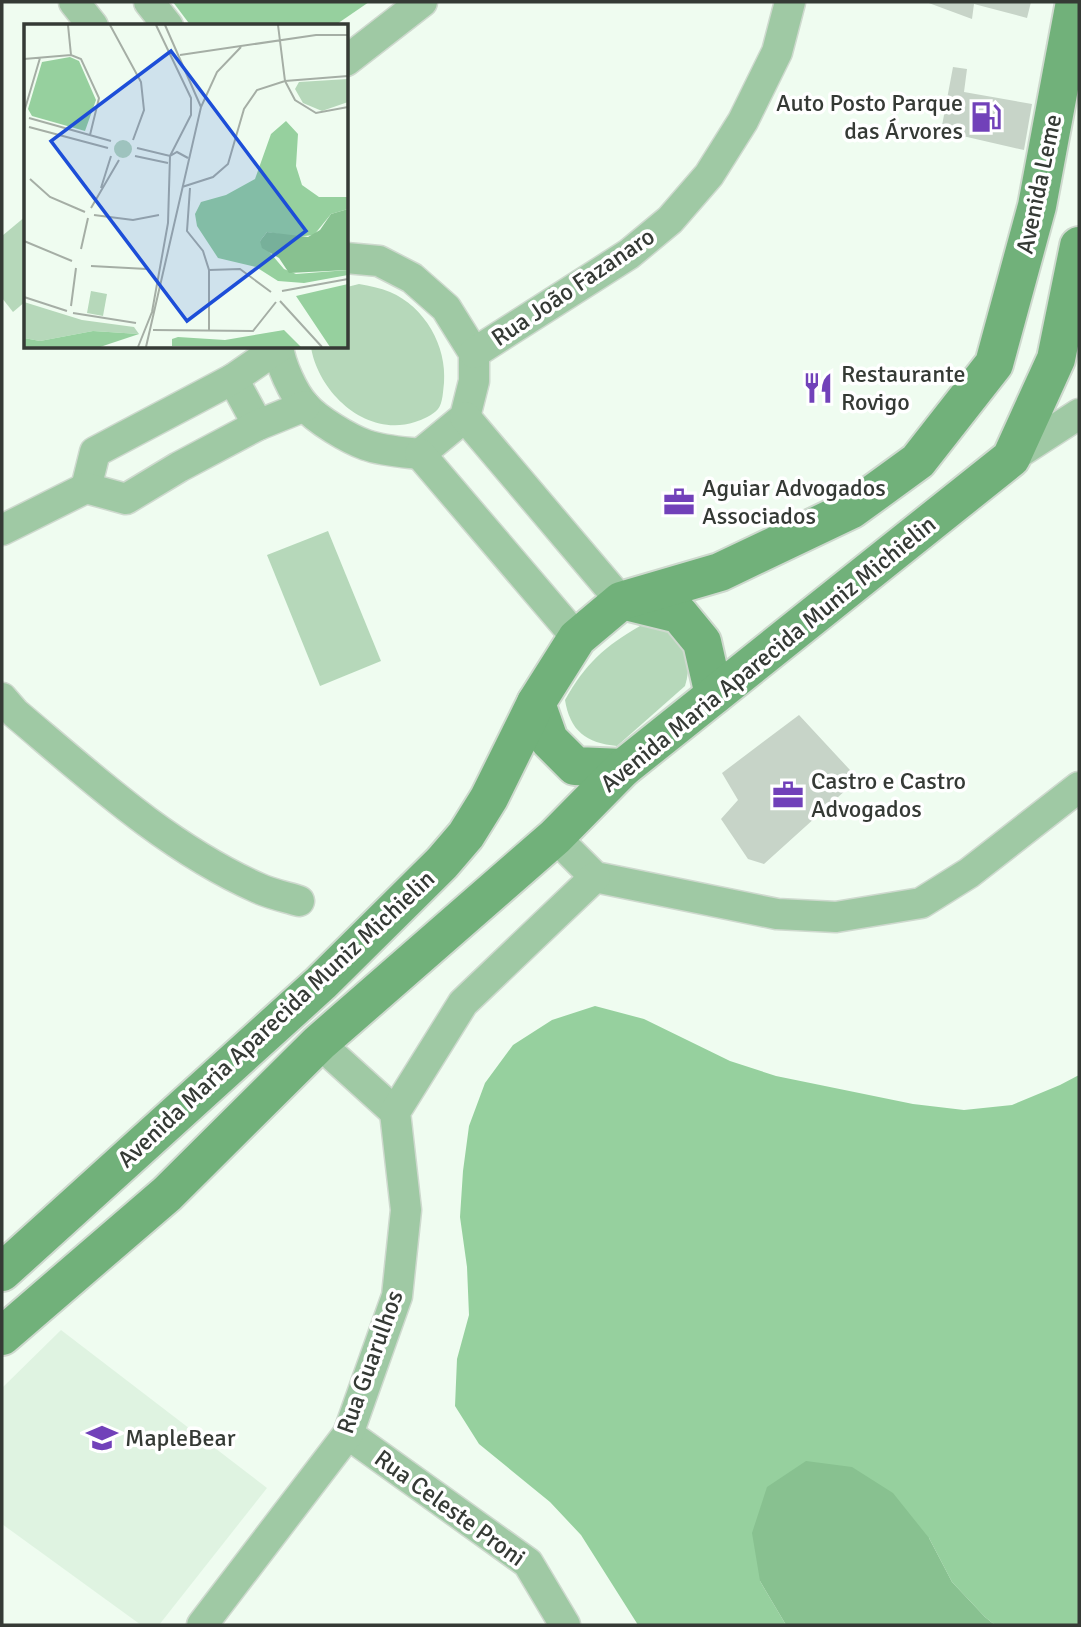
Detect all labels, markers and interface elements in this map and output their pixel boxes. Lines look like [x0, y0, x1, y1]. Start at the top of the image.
inset map [24, 24, 348, 348]
place label: Auto Posto Parque das Árvores [776, 88, 963, 146]
fuel station icon: Auto Posto Parque das Árvores [969, 100, 1003, 134]
street label: Avenida Leme [1010, 112, 1068, 256]
street label: Rua João Fazanaro [486, 221, 660, 353]
place label: Restaurante Rovigo [841, 359, 965, 417]
restaurant icon: Restaurante Rovigo [801, 371, 835, 405]
place label: Aguiar Advogados Associados [702, 473, 886, 531]
office icon: Aguiar Advogados Associados [662, 485, 696, 519]
street label: Avenida Maria Aparecida Muniz Michielin [594, 509, 942, 799]
place label: Castro e Castro Advogados [811, 766, 966, 824]
office icon: Castro e Castro Advogados [771, 778, 805, 812]
street label: Avenida Maria Aparecida Muniz Michielin [111, 864, 441, 1174]
street label: Rua Guarulhos [330, 1286, 410, 1438]
school or university icon: MapleBear [85, 1421, 119, 1455]
place label: MapleBear [125, 1423, 236, 1453]
street label: Rua Celeste Proni [369, 1443, 531, 1573]

